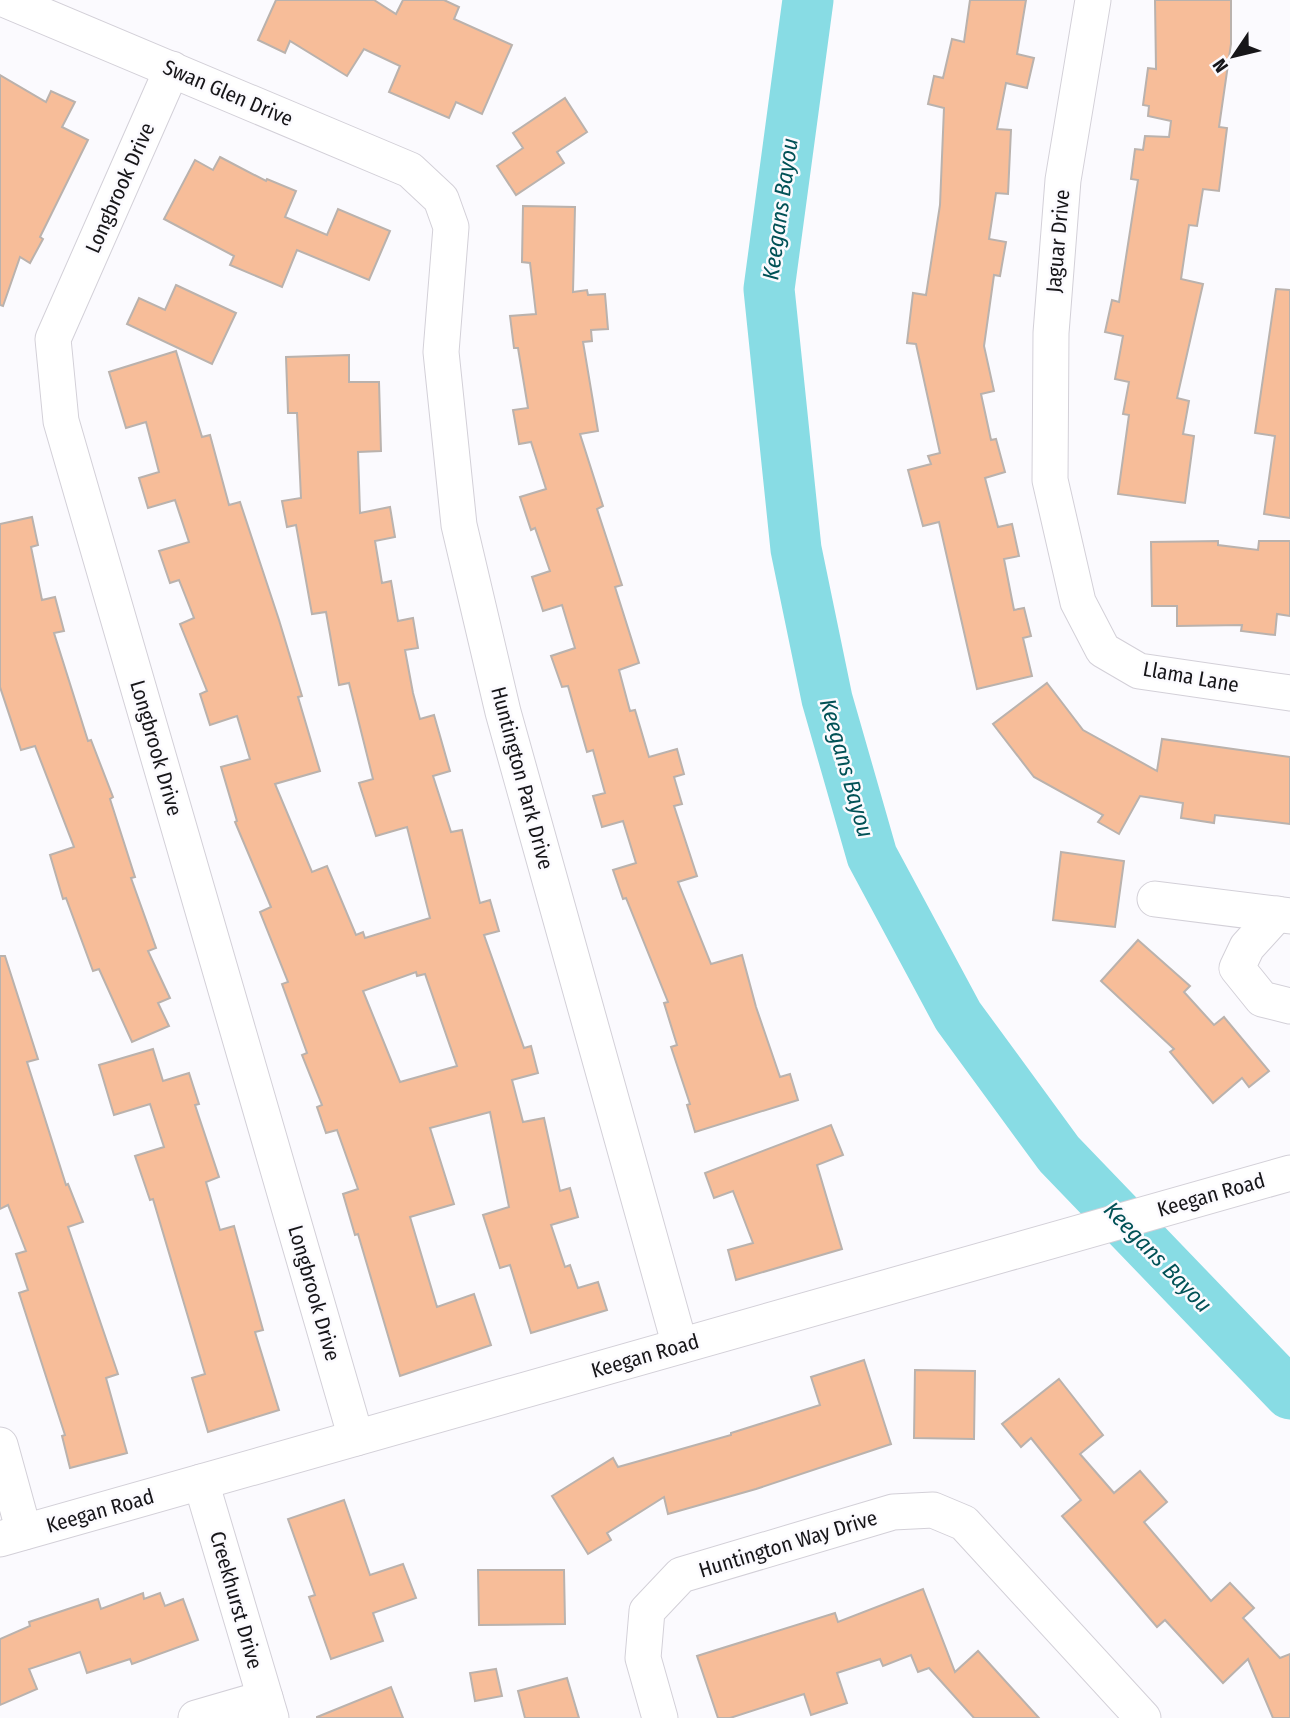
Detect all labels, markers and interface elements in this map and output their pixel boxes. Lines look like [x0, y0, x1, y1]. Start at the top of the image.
north arrow [1199, 21, 1269, 91]
street label: Swan Glen Drive [159, 54, 297, 132]
text: N [1208, 54, 1233, 77]
street label: Longbrook Drive [80, 119, 160, 257]
water label: Keegans Bayou [756, 136, 804, 282]
street label: Jaguar Drive [1041, 188, 1075, 294]
street label: Llama Lane [1141, 656, 1241, 698]
street label: Longbrook Drive [124, 677, 188, 819]
street label: Huntington Park Drive [485, 684, 559, 872]
water label: Keegans Bayou [814, 695, 880, 841]
street label: Keegan Road [1154, 1167, 1268, 1223]
water label: Keegans Bayou [1098, 1196, 1218, 1318]
street label: Longbrook Drive [282, 1222, 346, 1364]
street label: Keegan Road [588, 1328, 702, 1384]
street label: Keegan Road [43, 1483, 157, 1539]
street label: Huntington Way Drive [696, 1504, 880, 1584]
street label: Creekhurst Drive [204, 1528, 268, 1672]

